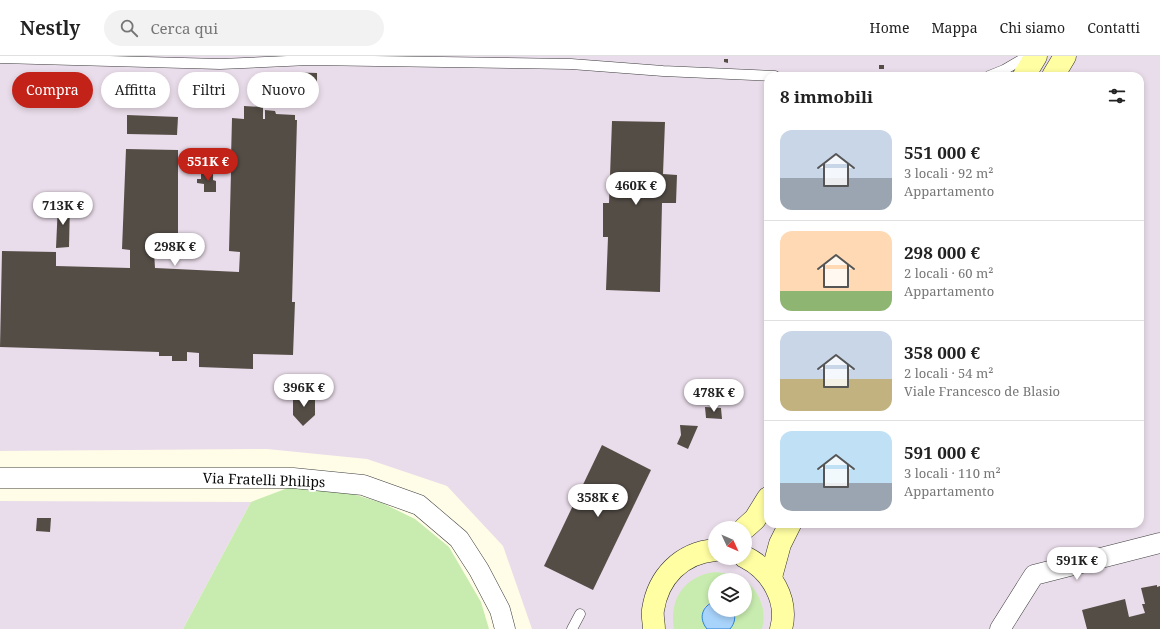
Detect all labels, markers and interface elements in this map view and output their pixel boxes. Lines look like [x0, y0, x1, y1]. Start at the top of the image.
search box [104, 10, 384, 46]
text: Nestly [20, 15, 80, 41]
icon: search [118, 17, 140, 39]
text: Cerca qui [150, 18, 218, 38]
text: Home [870, 18, 909, 37]
text: Mappa [931, 18, 978, 37]
text: Chi siamo [1000, 18, 1065, 37]
text: Contatti [1087, 18, 1140, 37]
chip: Compra [12, 72, 93, 108]
chip: Affitta [101, 72, 170, 108]
chip: Filtri [178, 72, 239, 108]
chip: Nuovo [247, 72, 319, 108]
text: 8 immobili [780, 85, 873, 108]
icon: filters [1106, 85, 1128, 107]
text: 551 000 € [904, 141, 980, 164]
icon: home [812, 146, 860, 194]
pin: 551K € [175, 148, 241, 182]
text: 551K € [187, 152, 229, 170]
text: 3 locali · 92 m² [904, 164, 994, 182]
pin: 460K € [603, 172, 669, 206]
text: 460K € [615, 176, 657, 194]
text: Appartamento [904, 182, 994, 200]
pin: 713K € [30, 192, 96, 226]
text: 713K € [42, 196, 84, 214]
pin: 298K € [142, 233, 208, 267]
text: 298K € [154, 237, 196, 255]
text: 298 000 € [904, 241, 980, 264]
icon: home [812, 247, 860, 295]
text: 2 locali · 60 m² [904, 264, 994, 282]
text: Appartamento [904, 282, 994, 300]
text: 358 000 € [904, 341, 980, 364]
icon: home [812, 347, 860, 395]
text: 2 locali · 54 m² [904, 364, 994, 382]
pin: 396K € [271, 374, 337, 408]
text: 396K € [283, 378, 325, 396]
pin: 478K € [681, 379, 747, 413]
text: Viale Francesco de Blasio [904, 382, 1060, 400]
text: 478K € [693, 383, 735, 401]
text: 591 000 € [904, 441, 980, 464]
icon: home [812, 447, 860, 495]
text: 3 locali · 110 m² [904, 464, 1001, 482]
street label: Via Fratelli Philips [202, 468, 326, 491]
text: Appartamento [904, 482, 994, 500]
pin: 358K € [565, 484, 631, 518]
text: 358K € [577, 488, 619, 506]
north arrow [708, 521, 752, 565]
map controls [708, 521, 752, 617]
pin: 591K € [1044, 547, 1110, 581]
text: 591K € [1056, 551, 1098, 569]
button: layers [708, 573, 752, 617]

